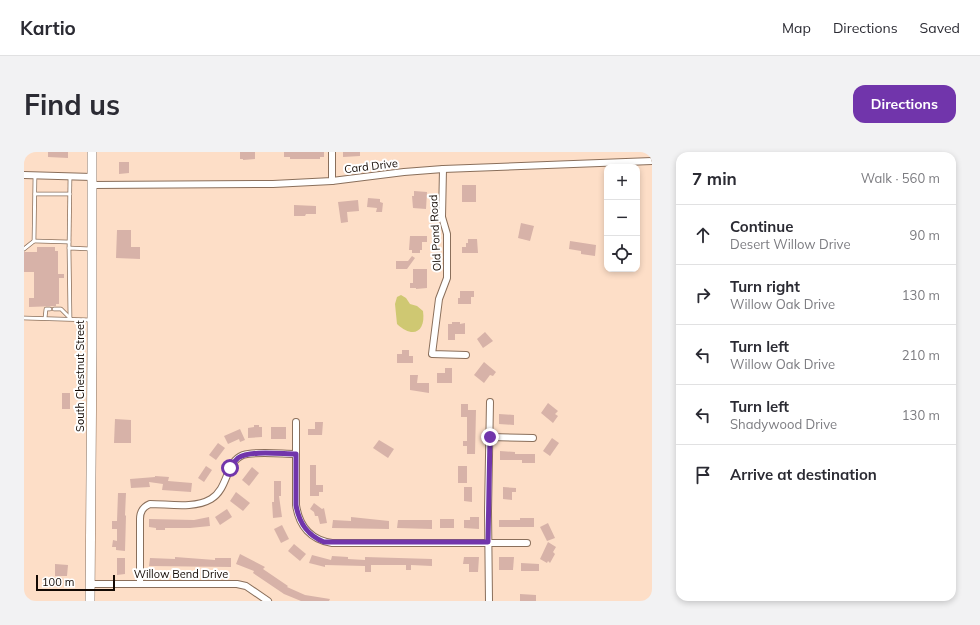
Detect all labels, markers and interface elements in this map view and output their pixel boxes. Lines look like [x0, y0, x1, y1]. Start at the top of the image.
text: Kartio [20, 16, 76, 40]
text: Map [782, 19, 811, 37]
text: Directions [833, 19, 898, 37]
text: Saved [920, 19, 960, 37]
button: Directions [853, 85, 956, 123]
text: Find us [24, 87, 120, 122]
street label: Card Drive [343, 156, 399, 176]
map controls [604, 164, 640, 272]
button: + [604, 164, 640, 200]
text: 7 min [692, 168, 737, 189]
text: Walk · 560 m [861, 170, 940, 186]
street label: Old Pond Road [426, 194, 444, 272]
button: − [604, 200, 640, 236]
text: Continue [730, 217, 793, 236]
icon: ahead [692, 224, 714, 246]
text: 90 m [910, 227, 940, 243]
button: locate [604, 236, 640, 272]
text: Desert Willow Drive [730, 236, 850, 252]
text: Turn right [730, 277, 800, 296]
icon: right [692, 284, 714, 306]
text: 130 m [902, 287, 940, 303]
text: Willow Oak Drive [730, 296, 835, 312]
street label: South Chestnut Street [73, 320, 87, 432]
text: Turn left [730, 337, 789, 356]
icon: left [692, 344, 714, 366]
text: 210 m [902, 347, 940, 363]
text: Willow Oak Drive [730, 356, 835, 372]
text: Turn left [730, 397, 789, 416]
icon: left [692, 404, 714, 426]
text: 130 m [902, 407, 940, 423]
text: Shadywood Drive [730, 416, 837, 432]
route end [481, 428, 499, 446]
route start [221, 459, 239, 477]
icon: arrive [692, 464, 714, 486]
text: Arrive at destination [730, 465, 877, 484]
street label: Willow Bend Drive [134, 567, 228, 581]
scale bar [36, 573, 115, 592]
text: 100 m [42, 575, 74, 589]

